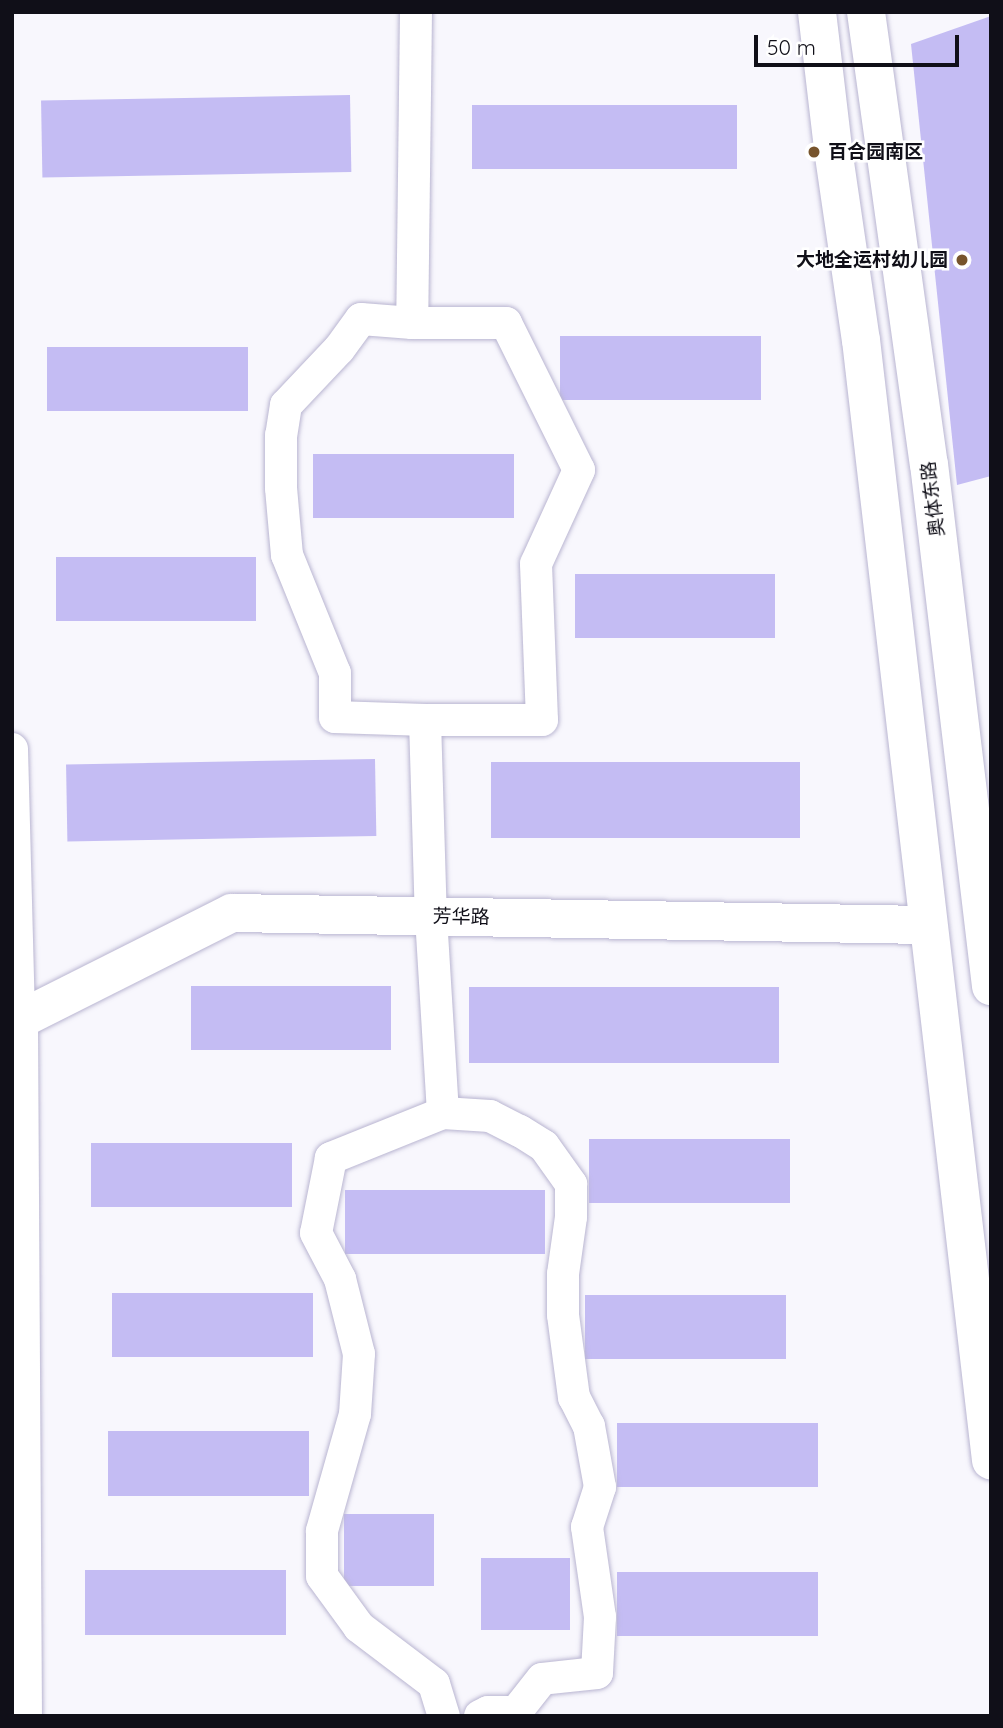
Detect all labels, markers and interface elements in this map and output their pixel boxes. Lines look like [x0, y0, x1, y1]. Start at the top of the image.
scale bar [758, 21, 963, 65]
text: 50 m [767, 34, 816, 60]
place label: 百合园南区 [828, 141, 923, 163]
marker: 百合园南区 [806, 144, 822, 160]
place label: 大地全运村幼儿园 [796, 249, 948, 271]
marker: 大地全运村幼儿园 [954, 252, 970, 268]
street label: 奥体东路 [917, 460, 949, 538]
street label: 芳华路 [432, 905, 490, 929]

